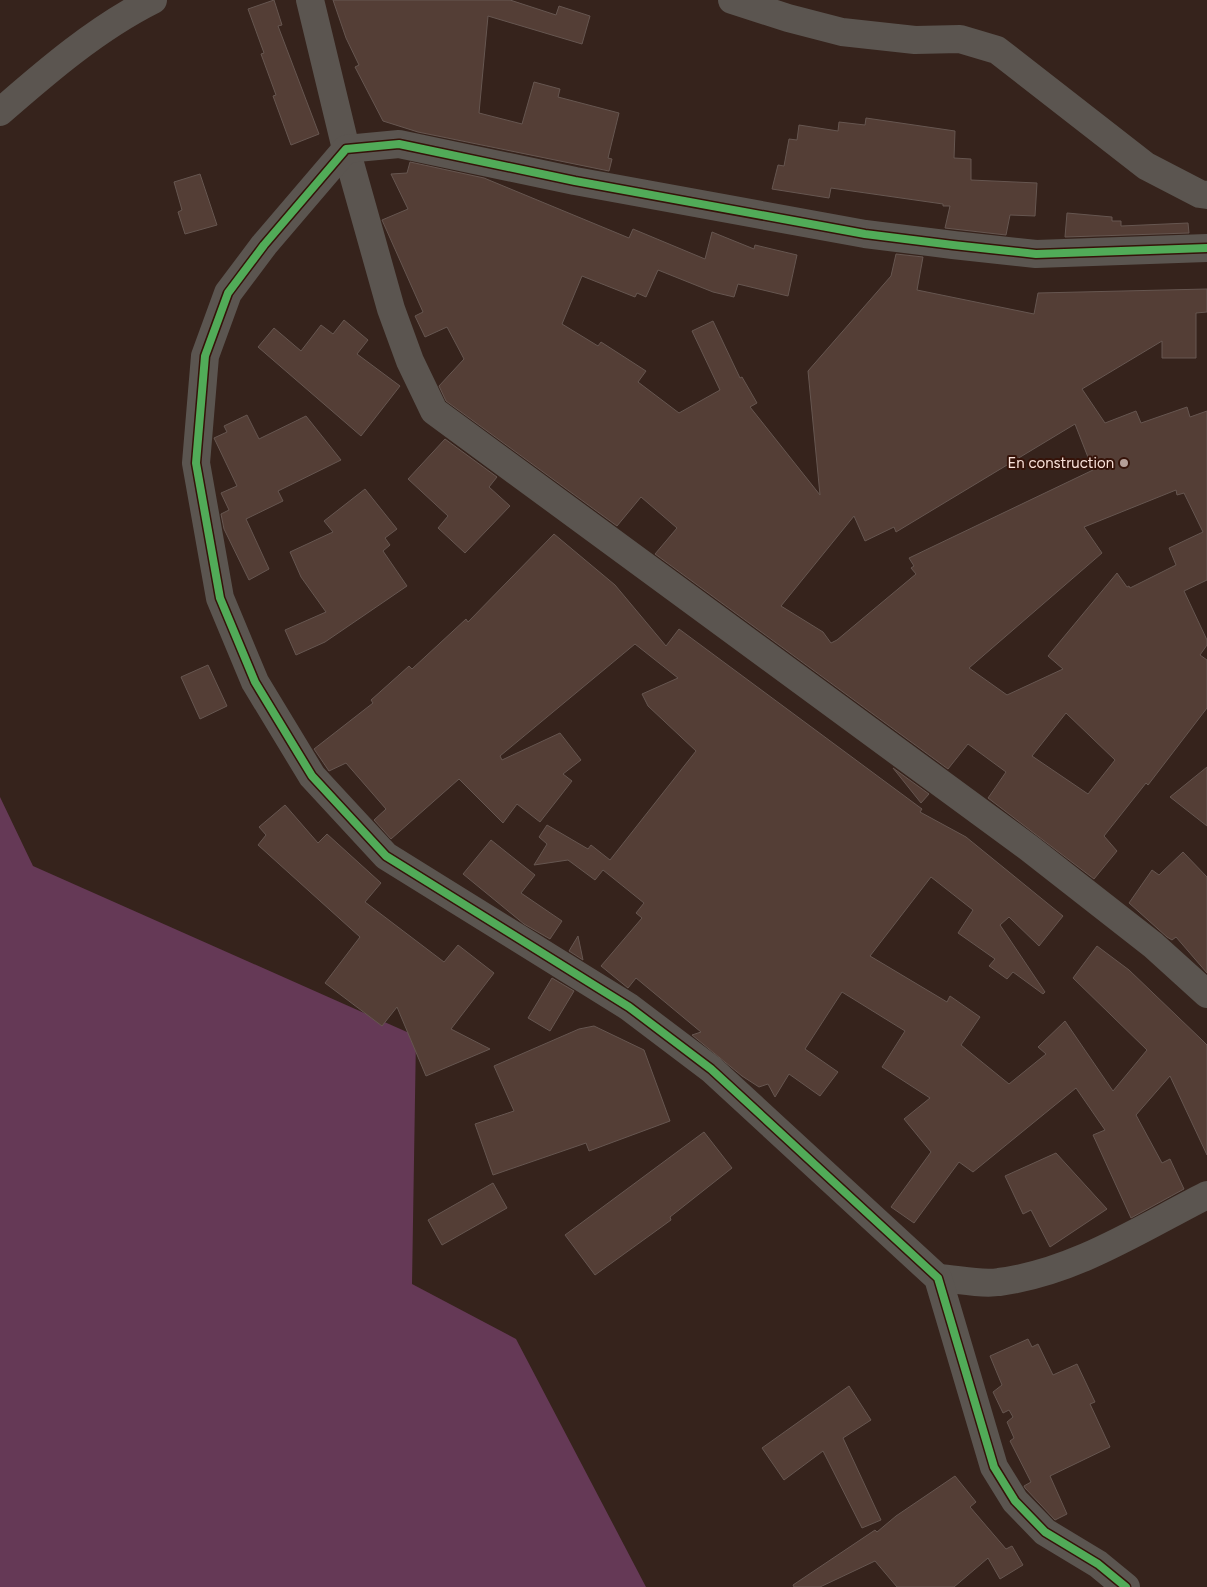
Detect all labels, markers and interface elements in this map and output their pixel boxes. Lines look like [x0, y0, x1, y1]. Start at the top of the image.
place label: En construction [1007, 454, 1114, 472]
marker: En construction [1118, 457, 1130, 469]

